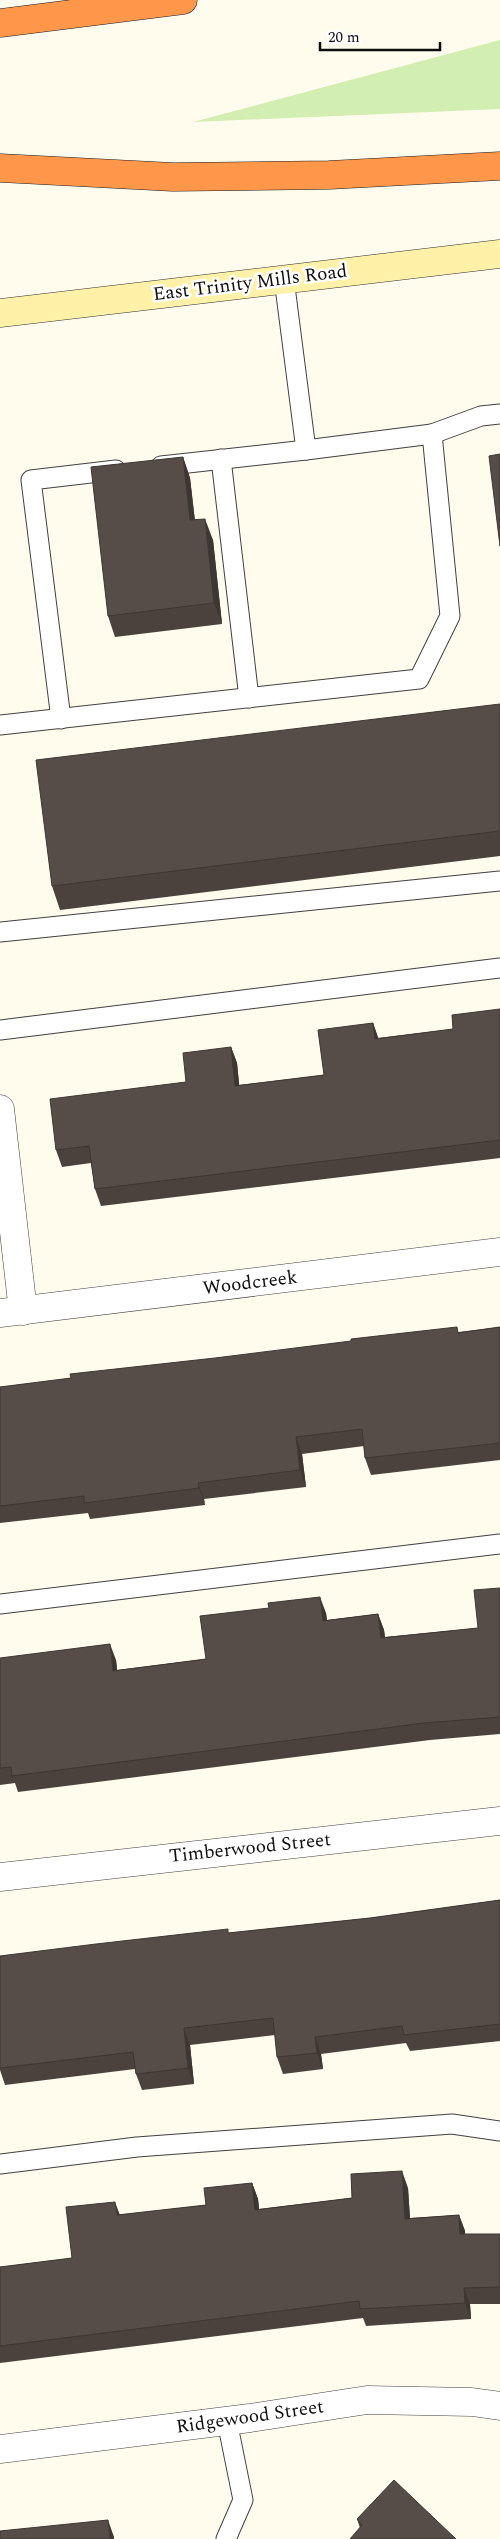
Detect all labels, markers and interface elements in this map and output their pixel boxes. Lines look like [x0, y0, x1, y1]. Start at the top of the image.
scale bar [320, 20, 440, 52]
text: 20 m [328, 26, 360, 49]
street label: East Trinity Mills Road [151, 257, 349, 309]
street label: Woodcreek [201, 1263, 299, 1303]
street label: Timberwood Street [168, 1825, 333, 1871]
street label: Ridgewood Street [174, 2392, 326, 2442]

